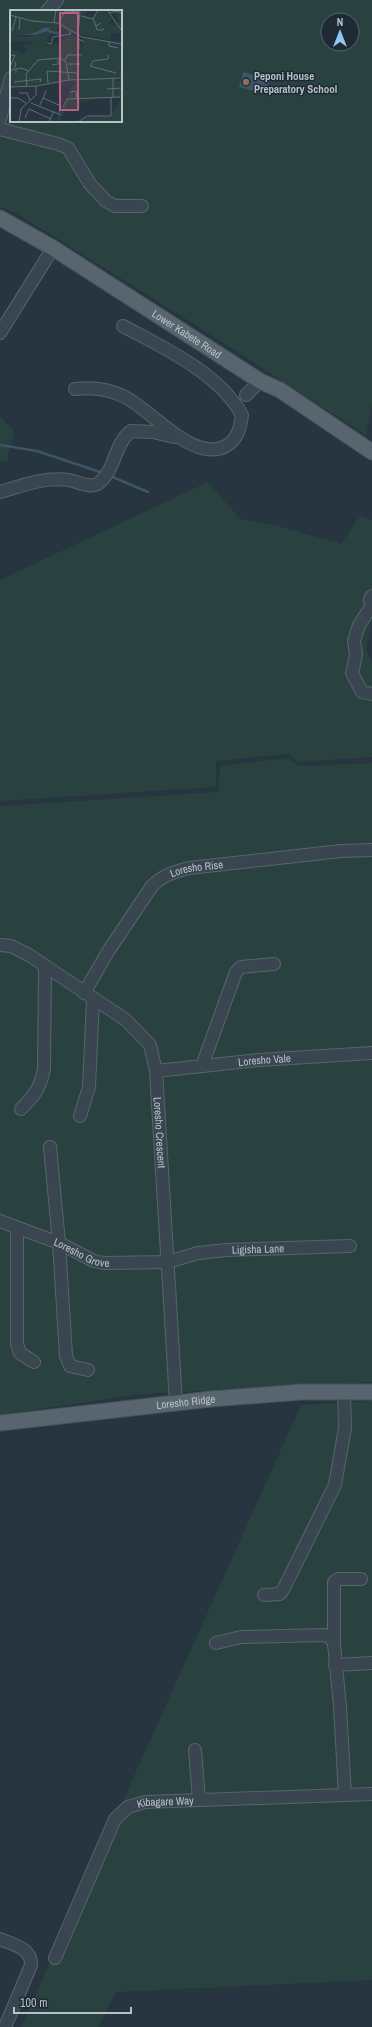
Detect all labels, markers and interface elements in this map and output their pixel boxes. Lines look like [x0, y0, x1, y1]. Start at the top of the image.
inset map [10, 10, 122, 122]
north arrow [320, 12, 360, 52]
text: N [337, 15, 343, 29]
place label: Peponi House Preparatory School [254, 69, 337, 96]
marker: Peponi House Preparatory School [241, 77, 251, 87]
street label: Lower Kabete Road [149, 307, 224, 361]
street label: Loresho Rise [168, 857, 224, 880]
street label: Loresho Vale [237, 1051, 291, 1069]
street label: Loresho Crescent [151, 1097, 169, 1169]
street label: Loresho Grove [52, 1235, 109, 1270]
street label: Ligisha Lane [232, 1241, 284, 1257]
street label: Loresho Ridge [156, 1392, 216, 1412]
street label: Kibagare Way [135, 1793, 194, 1811]
scale bar [14, 1989, 131, 2015]
text: 100 m [20, 1995, 47, 2011]

